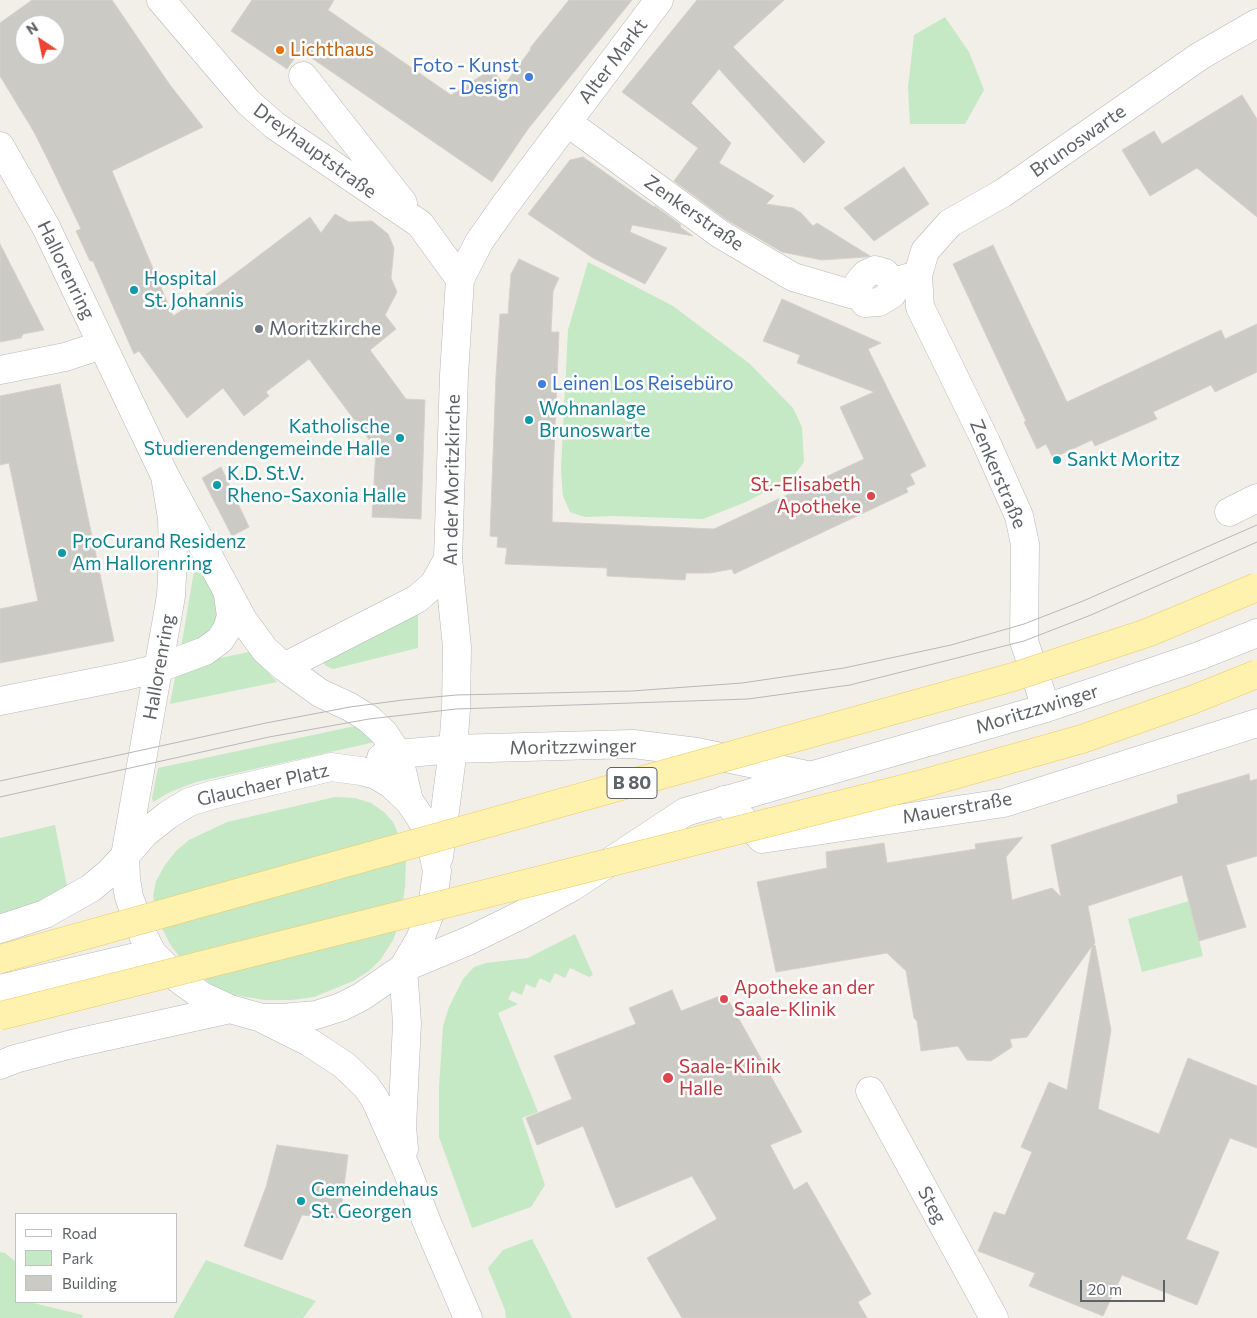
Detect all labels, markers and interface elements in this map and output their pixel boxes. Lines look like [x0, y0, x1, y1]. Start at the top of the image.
street label: Alter Markt [574, 14, 652, 108]
north arrow [15, 15, 65, 65]
text: N [23, 18, 41, 38]
place label: Lichthaus [290, 39, 374, 61]
marker: Lichthaus [274, 44, 286, 56]
place label: Foto - Kunst - Design [413, 55, 519, 99]
marker: Foto - Kunst - Design [523, 71, 535, 83]
street label: Dreyhauptstraße [249, 99, 381, 203]
street label: Brunoswarte [1026, 100, 1130, 182]
street label: Zenkerstraße [640, 170, 748, 256]
street label: Hallorenring [32, 217, 100, 323]
place label: Hospital St. Johannis [144, 268, 244, 312]
marker: Hospital St. Johannis [128, 284, 140, 296]
place label: Moritzkirche [269, 318, 381, 340]
marker: Moritzkirche [253, 323, 265, 335]
place label: Leinen Los Reisebüro [552, 373, 734, 395]
marker: Leinen Los Reisebüro [536, 378, 548, 390]
street label: An der Moritzkirche [439, 394, 465, 566]
place label: Wohnanlage Brunoswarte [539, 398, 650, 442]
marker: Wohnanlage Brunoswarte [523, 414, 535, 426]
place label: Katholische Studierendengemeinde Halle [144, 416, 390, 460]
street label: Zenkerstraße [965, 416, 1031, 532]
marker: Katholische Studierendengemeinde Halle [394, 432, 406, 444]
place label: Sankt Moritz [1067, 449, 1180, 471]
marker: Sankt Moritz [1051, 454, 1063, 466]
place label: K.D. St.V. Rheno-Saxonia Halle [227, 463, 406, 507]
place label: St.-Elisabeth Apotheke [750, 474, 861, 518]
marker: K.D. St.V. Rheno-Saxonia Halle [211, 479, 223, 491]
marker: St.-Elisabeth Apotheke [865, 490, 877, 502]
place label: ProCurand Residenz Am Hallorenring [72, 531, 246, 575]
marker: ProCurand Residenz Am Hallorenring [56, 547, 68, 559]
street label: Hallorenring [138, 612, 180, 722]
street label: Moritzzwinger [973, 679, 1101, 739]
street label: Moritzzwinger [509, 734, 637, 760]
street label: Glauchaer Platz [195, 759, 331, 811]
road number: B 80 [607, 768, 657, 798]
street label: Mauerstraße [900, 787, 1014, 829]
place label: Apotheke an der Saale-Klinik [734, 977, 875, 1021]
marker: Apotheke an der Saale-Klinik [718, 993, 730, 1005]
place label: Saale-Klinik Halle [679, 1056, 781, 1100]
marker: Saale-Klinik Halle [661, 1071, 675, 1085]
place label: Gemeindehaus St. Georgen [311, 1179, 438, 1223]
street label: Steg [913, 1182, 951, 1228]
marker: Gemeindehaus St. Georgen [295, 1195, 307, 1207]
legend [15, 1213, 178, 1303]
text: Road [62, 1224, 97, 1242]
text: Park [62, 1249, 93, 1267]
scale bar [1082, 1270, 1167, 1302]
text: Building [62, 1274, 117, 1292]
text: 20 m [1088, 1280, 1122, 1298]

